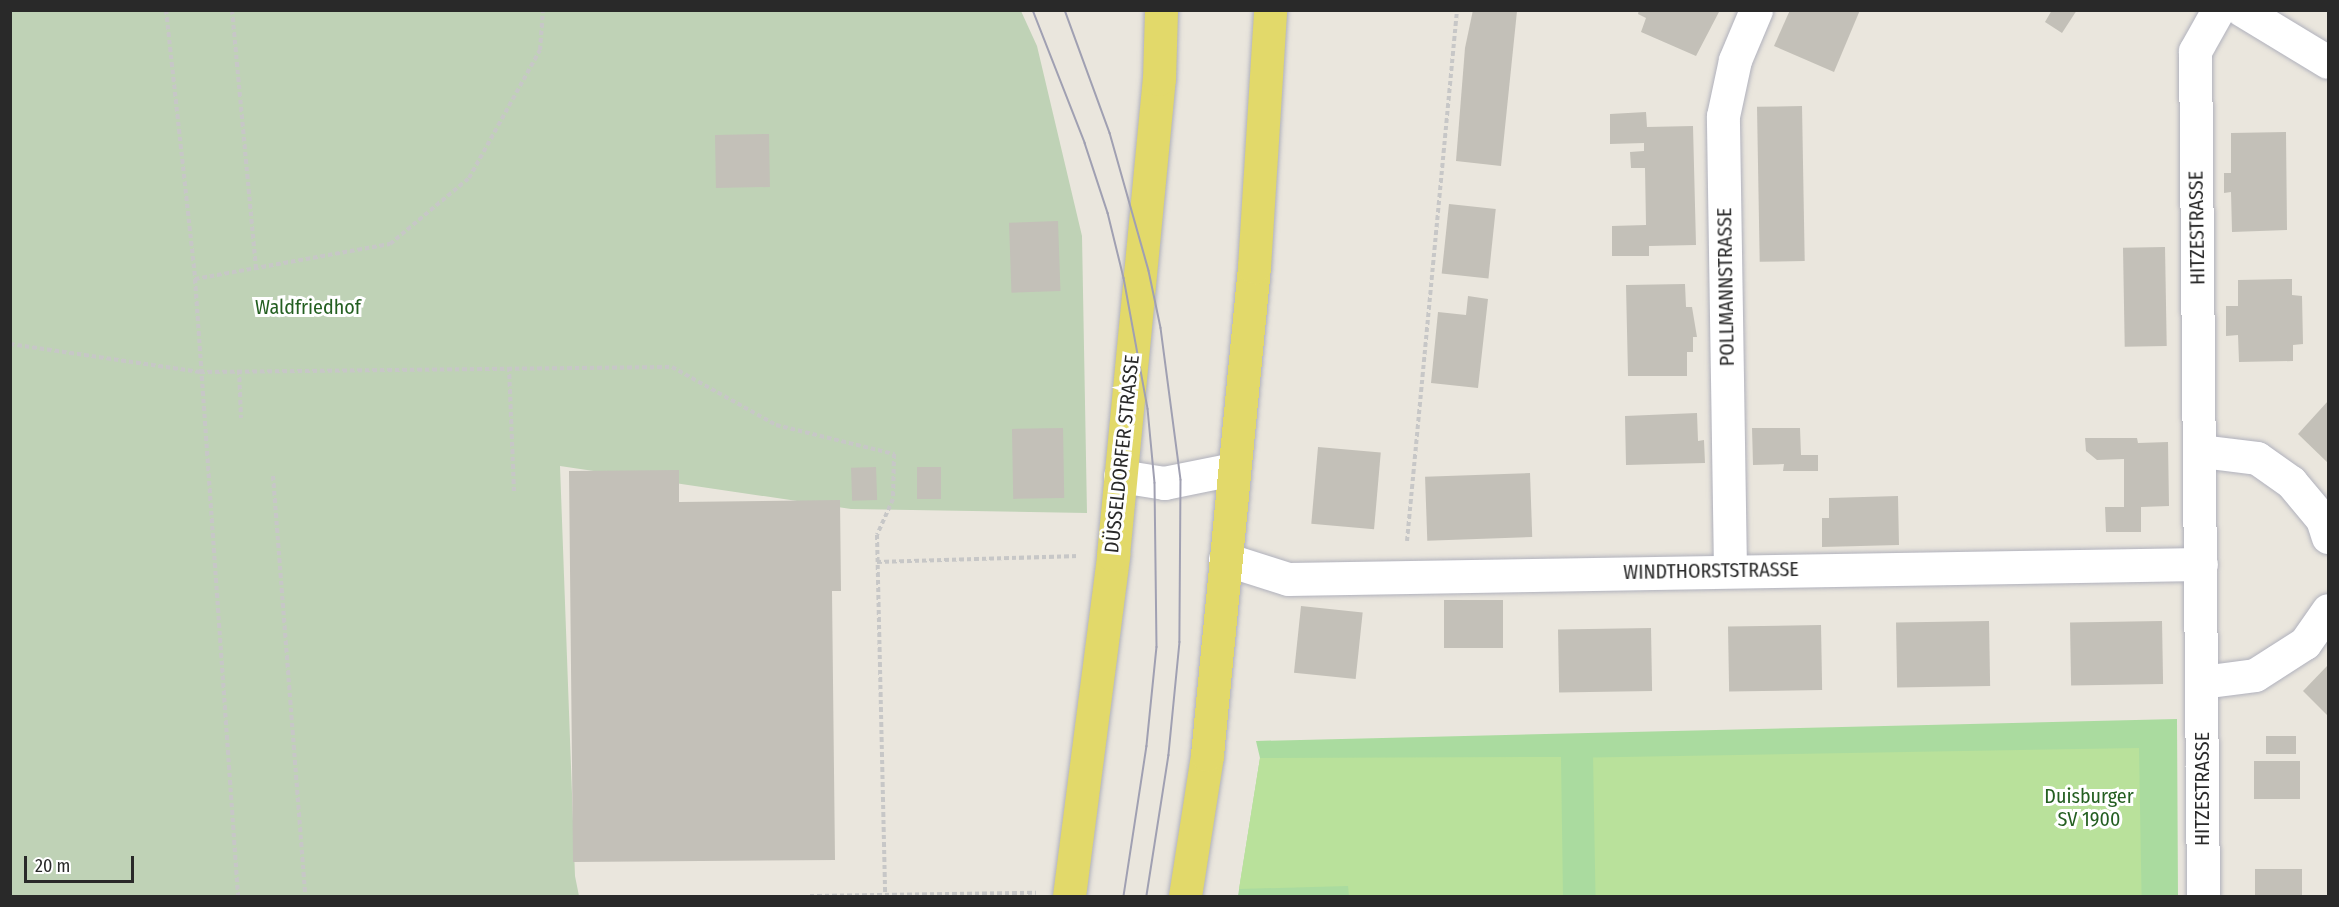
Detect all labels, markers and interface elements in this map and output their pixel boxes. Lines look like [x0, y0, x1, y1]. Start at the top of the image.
street label: HITZESTRASSE [2184, 171, 2210, 285]
street label: POLLMANNSTRASSE [1713, 207, 1739, 367]
park label: Waldfriedhof [255, 295, 361, 319]
street label: DÜSSELDORFER STRASSE [1100, 354, 1144, 554]
street label: WINDTHORSTSTRASSE [1623, 557, 1799, 585]
street label: HITZESTRASSE [2190, 732, 2214, 846]
park label: Duisburger SV 1900 [2044, 785, 2134, 832]
scale bar [27, 844, 136, 882]
text: 20 m [35, 855, 70, 877]

